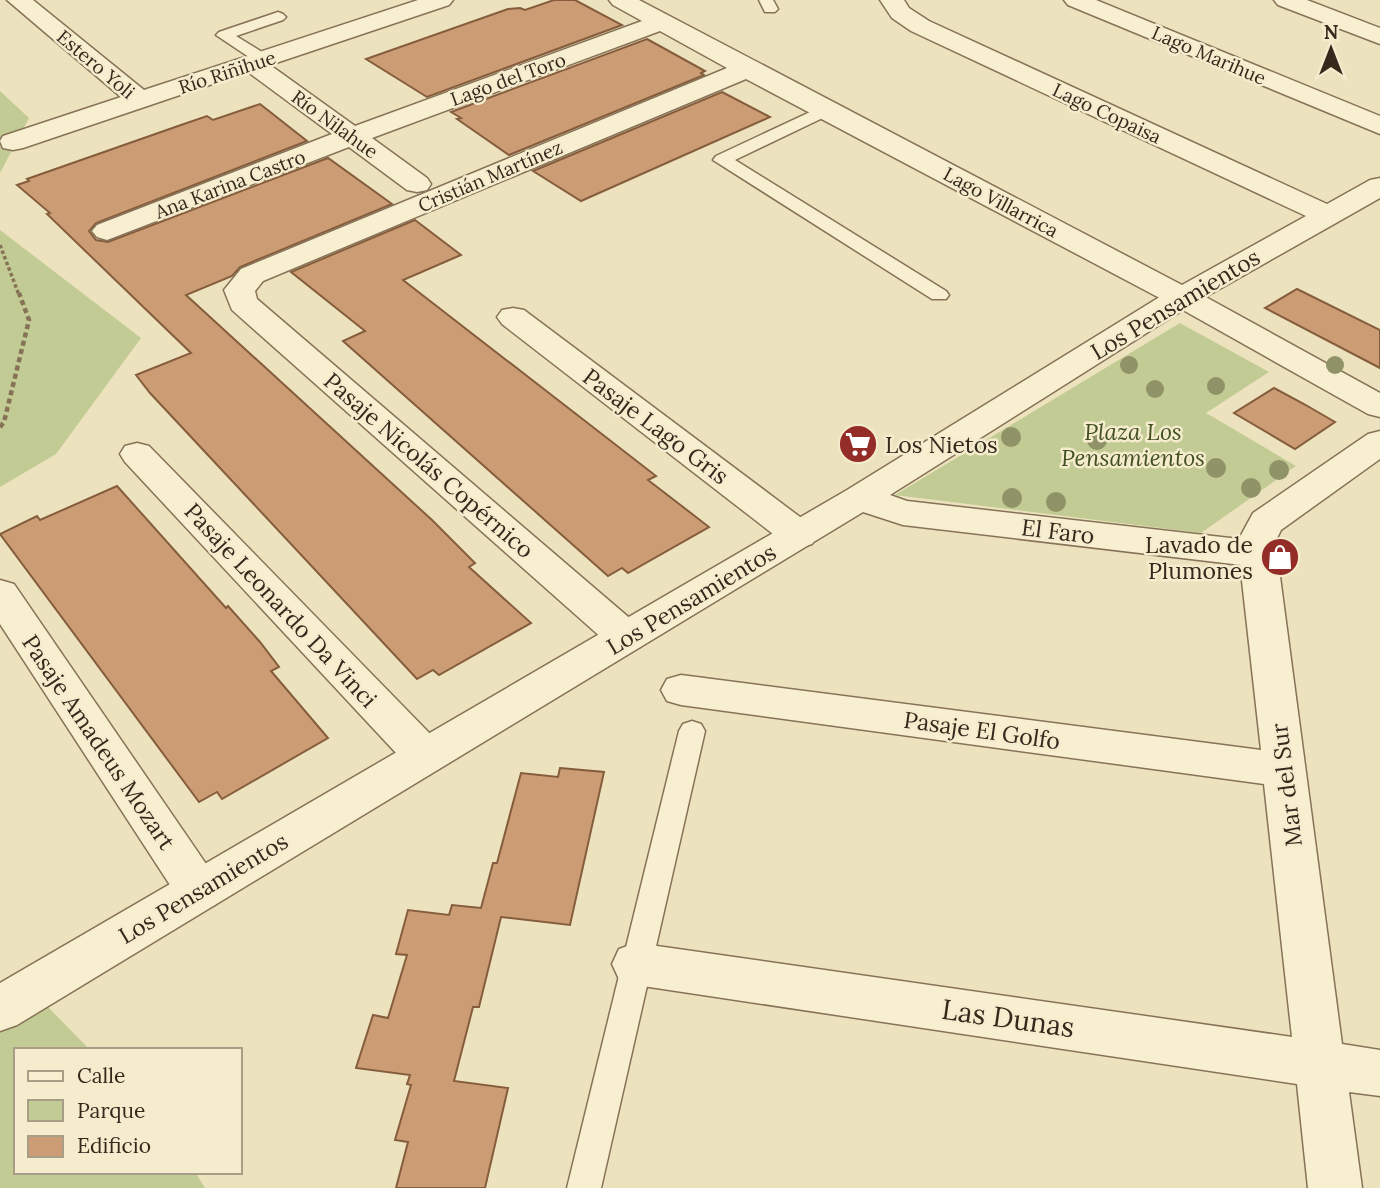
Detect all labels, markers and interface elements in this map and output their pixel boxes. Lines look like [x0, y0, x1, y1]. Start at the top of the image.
north arrow [1296, 14, 1366, 84]
street label: Lago Marihue [1148, 20, 1270, 90]
text: N [1324, 20, 1339, 44]
street label: Estero Yoli [52, 24, 140, 104]
street label: Río Riñihue [175, 45, 279, 99]
street label: Lago del Toro [447, 47, 569, 111]
street label: Lago Copaisa [1049, 77, 1165, 149]
street label: Río Nilahue [287, 85, 383, 163]
street label: Cristián Martínez [414, 135, 566, 217]
street label: Ana Karina Castro [150, 144, 309, 224]
street label: Lago Villarrica [939, 162, 1063, 242]
street label: Los Pensamientos [1085, 242, 1265, 366]
street label: Pasaje Lago Gris [577, 362, 735, 490]
street label: Pasaje Nicolás Copérnico [318, 366, 540, 564]
park label: Plaza Los Pensamientos [1061, 417, 1205, 472]
supermarket icon: Los Nietos [837, 423, 879, 465]
place label: Los Nietos [885, 430, 998, 459]
street label: Pasaje Leonardo Da Vinci [179, 497, 383, 713]
street label: El Faro [1020, 512, 1096, 550]
place label: Lavado de Plumones [1145, 530, 1253, 585]
shop icon: Lavado de Plumones [1259, 536, 1301, 578]
street label: Los Pensamientos [601, 537, 781, 661]
street label: Pasaje Amadeus Mozart [16, 629, 182, 855]
street label: Pasaje El Golfo [902, 705, 1062, 755]
street label: Mar del Sur [1264, 722, 1308, 848]
street label: Los Pensamientos [113, 826, 293, 950]
street label: Las Dunas [939, 991, 1077, 1045]
legend [14, 1048, 242, 1174]
text: Calle [77, 1062, 125, 1089]
text: Parque [77, 1097, 145, 1124]
text: Edificio [77, 1132, 151, 1159]

